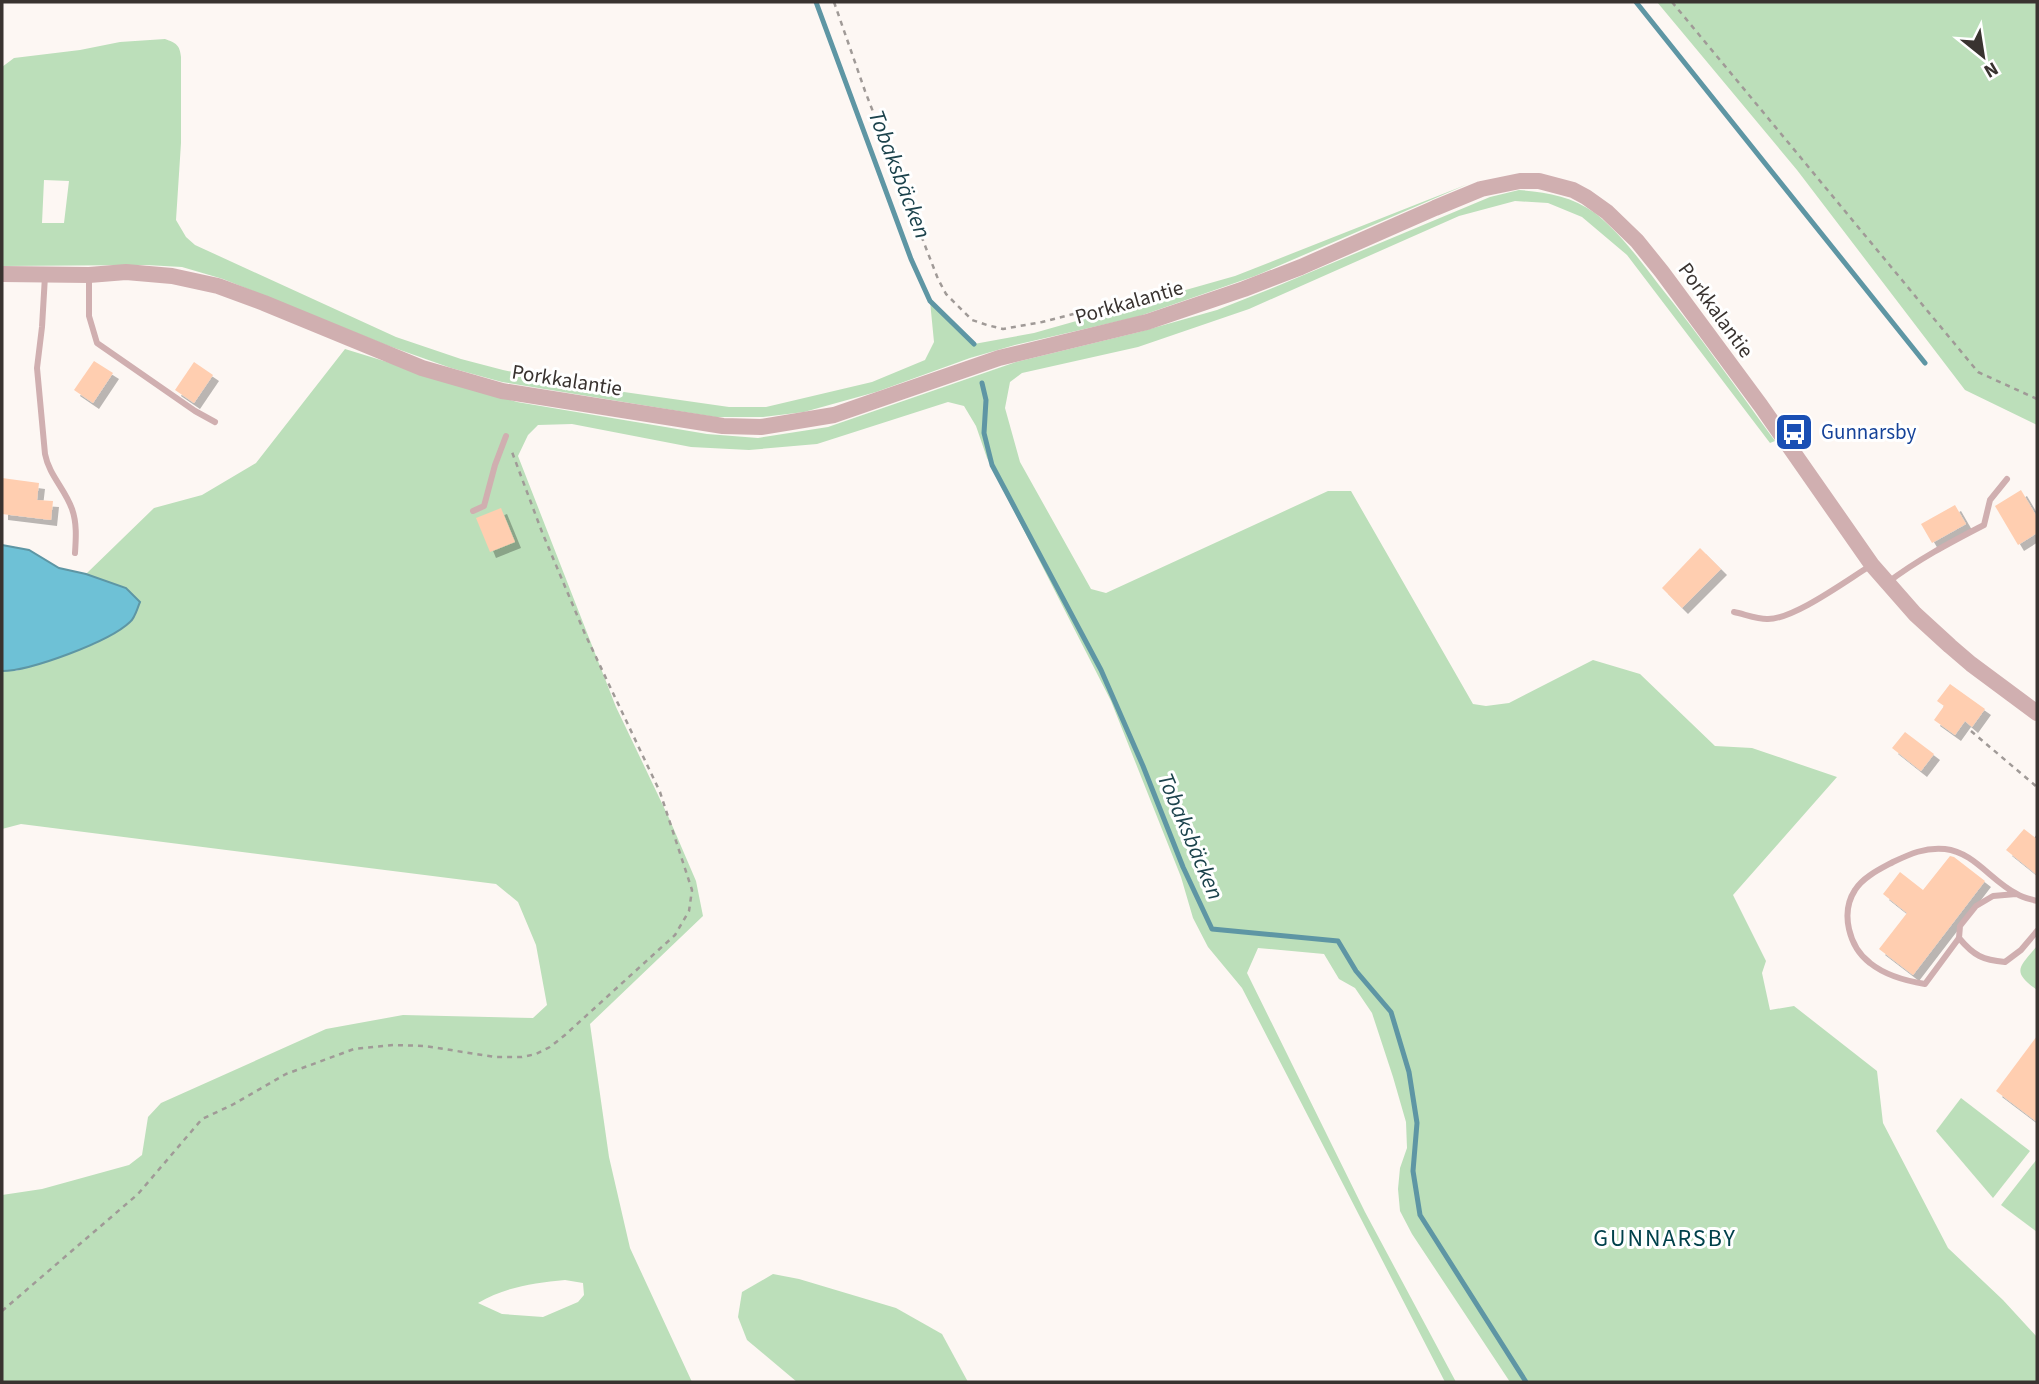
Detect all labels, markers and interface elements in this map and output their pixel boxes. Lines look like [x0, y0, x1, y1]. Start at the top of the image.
north arrow [1948, 21, 2018, 91]
text: N [1979, 55, 2003, 84]
water label: Tobaksbäcken [860, 105, 939, 243]
street label: Porkkalantie [1671, 256, 1761, 364]
street label: Porkkalantie [1071, 272, 1187, 332]
street label: Porkkalantie [510, 356, 624, 404]
bus stop icon: Gunnarsby [1773, 411, 1815, 453]
place label: Gunnarsby [1821, 417, 1916, 447]
water label: Tobaksbäcken [1149, 768, 1232, 905]
district label: GUNNARSBY [1593, 1221, 1737, 1256]

